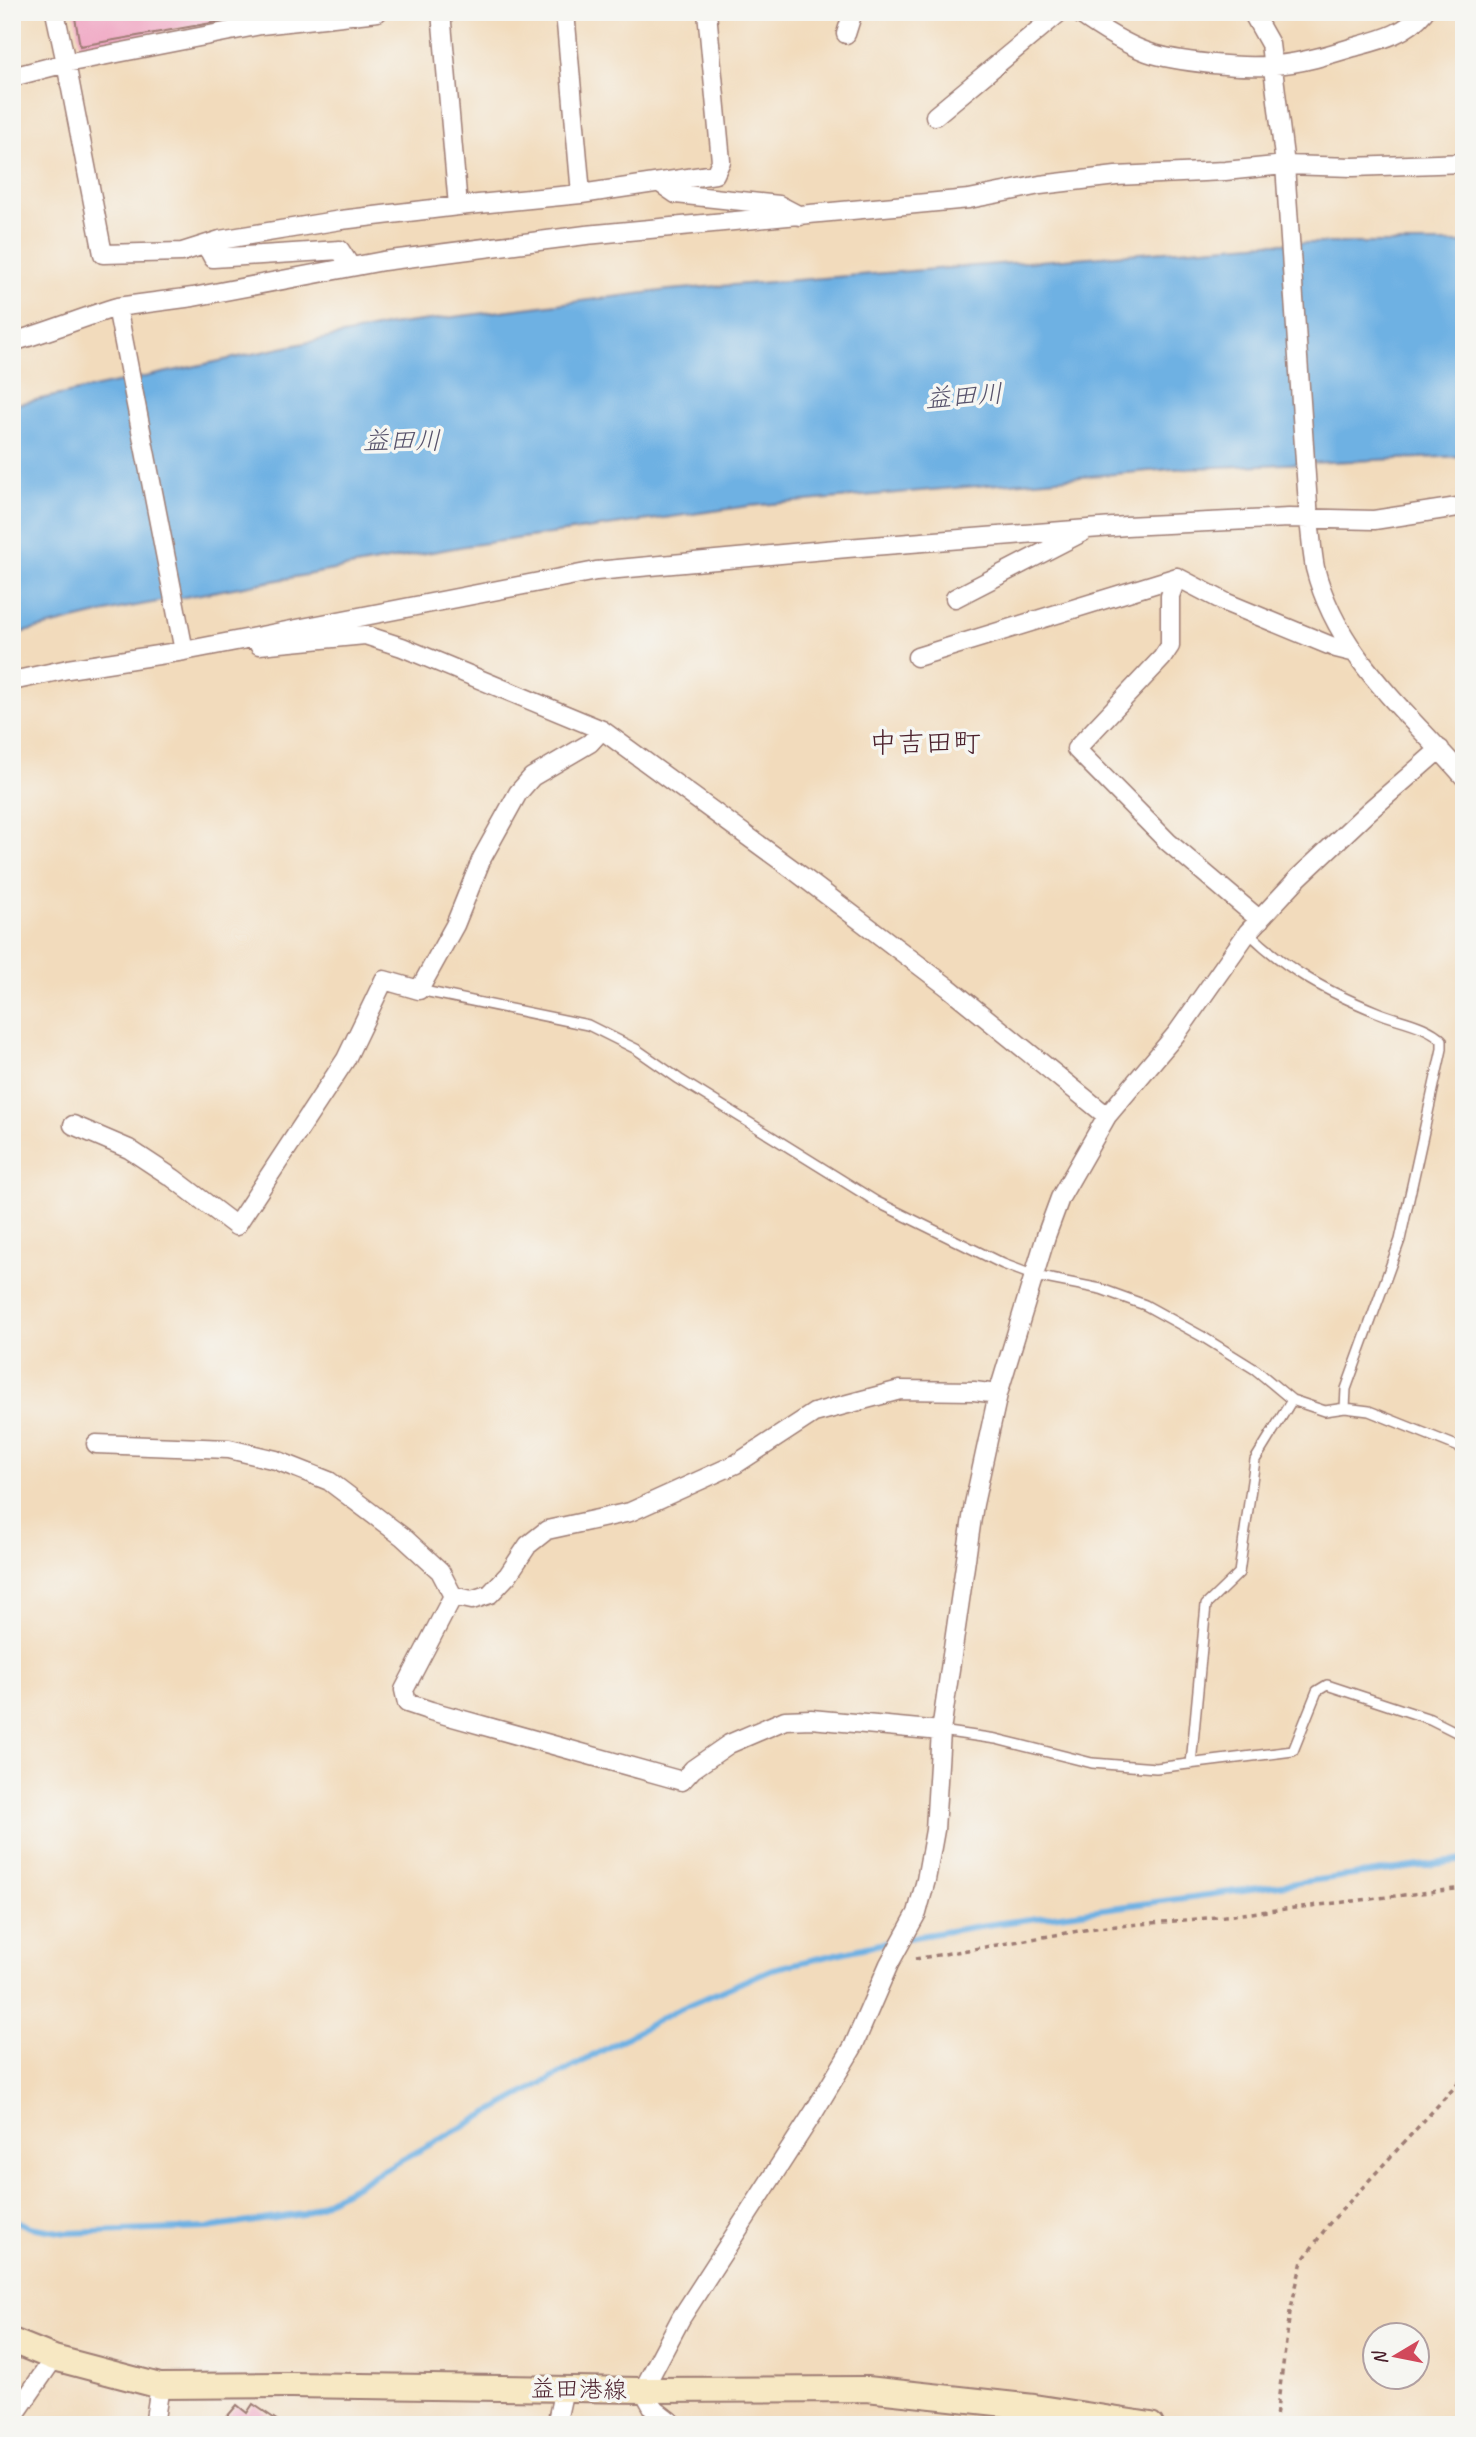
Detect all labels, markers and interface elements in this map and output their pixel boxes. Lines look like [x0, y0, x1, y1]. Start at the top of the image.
water label: 益田川 [924, 377, 1004, 415]
water label: 益田川 [363, 424, 441, 457]
district label: 中吉田町 [869, 725, 981, 760]
north arrow [1360, 2322, 1430, 2392]
text: N [1367, 2348, 1393, 2367]
street label: 益田港線 [531, 2373, 627, 2405]

